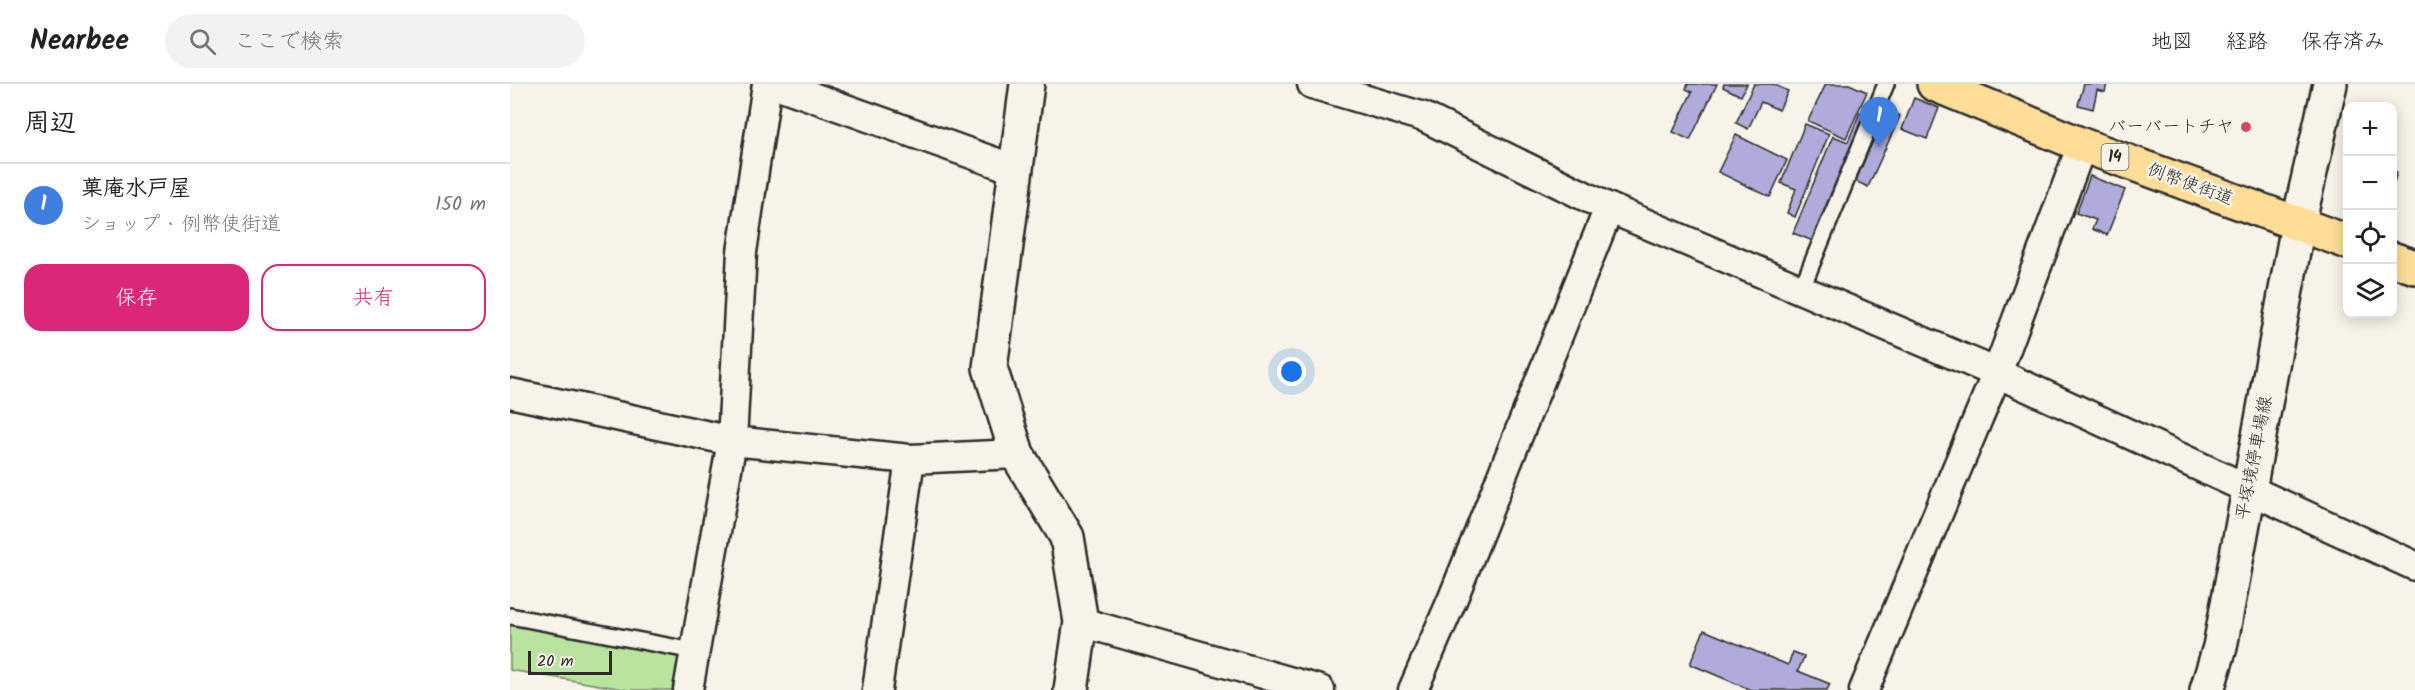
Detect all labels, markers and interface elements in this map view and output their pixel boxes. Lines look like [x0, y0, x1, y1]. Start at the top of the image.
search box [165, 14, 585, 68]
text: Nearbee [30, 19, 129, 64]
icon: search [186, 25, 219, 58]
text: ここで検索 [234, 25, 344, 60]
text: 地図 [2151, 26, 2193, 59]
text: 経路 [2226, 26, 2268, 59]
text: 保存済み [2301, 26, 2385, 59]
pin: 1 [1860, 98, 1898, 147]
map controls [2343, 102, 2397, 318]
button: + [2343, 102, 2397, 156]
text: 周辺 [24, 103, 76, 145]
place label: バーバートチヤ [2108, 113, 2234, 142]
marker: バーバートチヤ [2239, 120, 2253, 134]
road number: 14 [2102, 144, 2128, 170]
street label: 例幣使街道 [2143, 156, 2237, 214]
button: − [2343, 156, 2397, 210]
text: 菓庵水戸屋 [81, 172, 191, 207]
text: 1 [40, 189, 47, 221]
text: 150 m [435, 189, 486, 221]
text: ショップ · 例幣使街道 [81, 209, 281, 241]
button: locate [2343, 210, 2397, 264]
button: 保存 [24, 264, 249, 331]
button: 共有 [261, 264, 486, 331]
button: layers [2343, 264, 2397, 318]
your location [1277, 357, 1306, 386]
street label: 平塚境停車場線 [2229, 393, 2281, 523]
scale bar [528, 648, 612, 676]
text: 20 m [537, 649, 573, 674]

